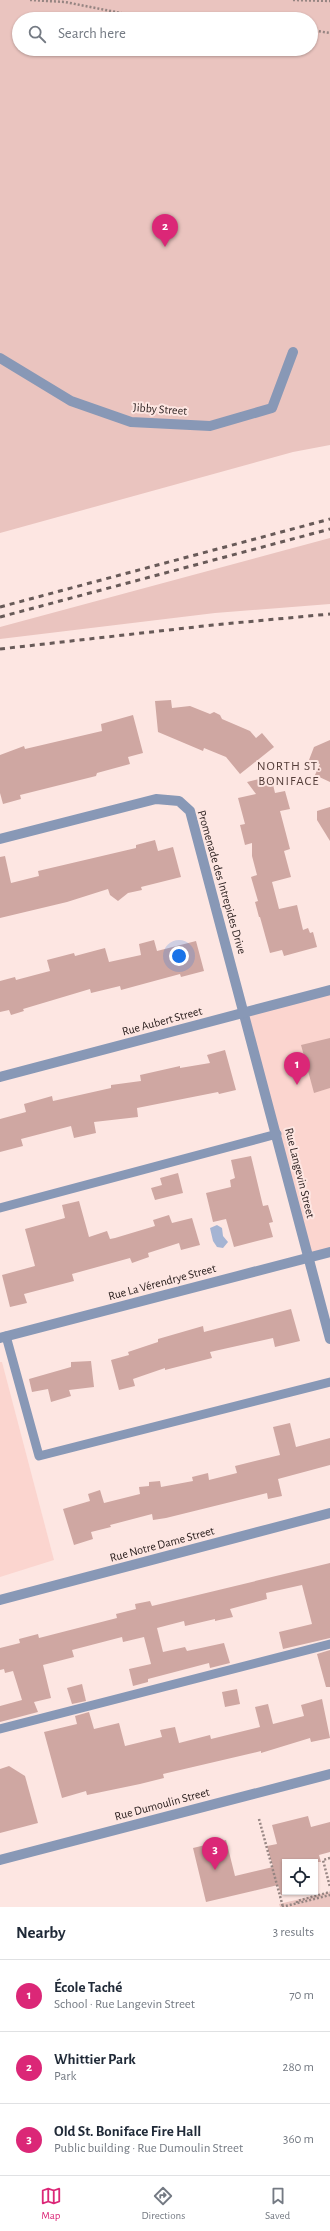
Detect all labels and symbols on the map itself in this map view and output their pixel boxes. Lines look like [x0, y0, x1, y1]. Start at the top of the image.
pin: 2 [152, 214, 178, 247]
street label: Jibby Street [132, 401, 188, 418]
district label: NORTH ST. BONIFACE [257, 760, 321, 788]
street label: Promenade des Intrepides Drive [196, 809, 248, 955]
your location [169, 946, 189, 966]
street label: Rue Aubert Street [121, 1004, 204, 1037]
pin: 1 [284, 1052, 310, 1085]
street label: Rue Langevin Street [283, 1127, 317, 1219]
street label: Rue La Vérendrye Street [107, 1262, 218, 1303]
street label: Rue Notre Dame Street [108, 1524, 216, 1564]
street label: Rue Dumoulin Street [113, 1786, 211, 1822]
pin: 3 [202, 1837, 228, 1870]

